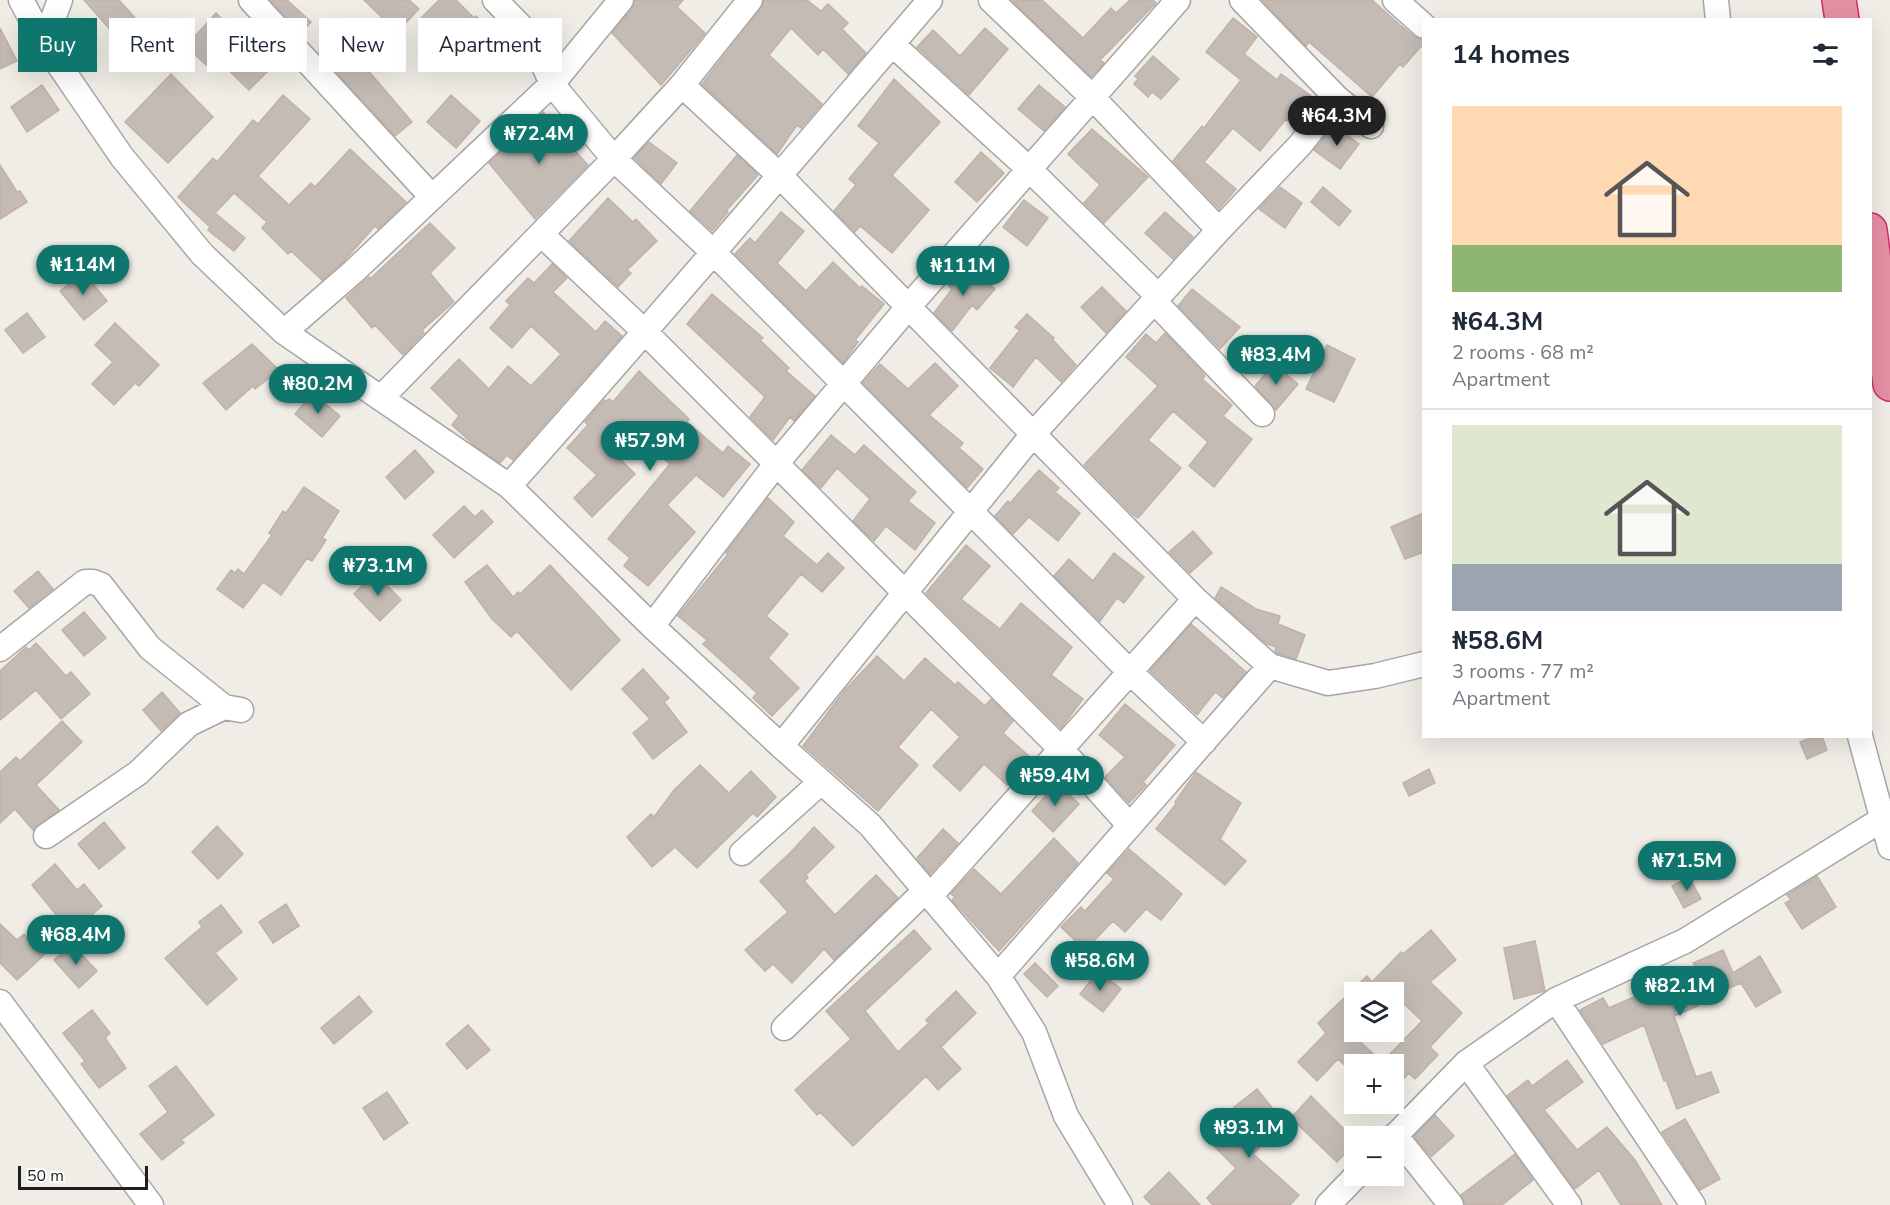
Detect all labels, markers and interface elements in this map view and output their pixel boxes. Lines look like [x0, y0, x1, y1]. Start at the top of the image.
chip: Buy [18, 18, 97, 72]
chip: Rent [109, 18, 195, 72]
chip: Filters [207, 18, 307, 72]
chip: New [319, 18, 406, 72]
chip: Apartment [418, 18, 562, 72]
text: 14 homes [1452, 37, 1570, 72]
icon: filters [1809, 38, 1842, 71]
pin: ₦64.3M [1288, 96, 1386, 147]
text: ₦64.3M [1302, 102, 1372, 129]
pin: ₦72.4M [490, 114, 588, 165]
text: ₦72.4M [504, 120, 574, 147]
icon: home [1593, 145, 1701, 253]
pin: ₦114M [41, 245, 125, 296]
pin: ₦111M [921, 246, 1005, 297]
text: ₦114M [50, 251, 116, 278]
text: ₦111M [930, 252, 996, 279]
text: ₦64.3M [1452, 304, 1543, 339]
pin: ₦83.4M [1227, 335, 1325, 386]
text: 2 rooms · 68 m² [1452, 339, 1594, 366]
text: ₦83.4M [1241, 341, 1311, 368]
pin: ₦80.2M [269, 364, 367, 415]
text: Apartment [1452, 366, 1550, 393]
text: ₦80.2M [283, 370, 353, 397]
pin: ₦57.9M [601, 421, 699, 472]
text: ₦57.9M [615, 427, 685, 454]
icon: home [1593, 464, 1701, 572]
pin: ₦73.1M [329, 546, 427, 597]
text: ₦73.1M [343, 552, 413, 579]
text: ₦58.6M [1452, 623, 1543, 658]
text: 3 rooms · 77 m² [1452, 658, 1594, 685]
text: Apartment [1452, 685, 1550, 712]
pin: ₦59.4M [1006, 756, 1104, 807]
text: ₦59.4M [1020, 762, 1090, 789]
pin: ₦71.5M [1638, 841, 1736, 892]
text: ₦71.5M [1652, 847, 1722, 874]
pin: ₦68.4M [27, 915, 125, 966]
text: ₦68.4M [41, 921, 111, 948]
pin: ₦58.6M [1051, 941, 1149, 992]
text: ₦58.6M [1065, 947, 1135, 974]
pin: ₦82.1M [1631, 966, 1729, 1017]
text: ₦82.1M [1645, 972, 1715, 999]
map controls [1344, 982, 1404, 1186]
button: layers [1344, 982, 1404, 1042]
button: + [1344, 1054, 1404, 1114]
pin: ₦93.1M [1200, 1108, 1298, 1159]
text: ₦93.1M [1214, 1114, 1284, 1141]
button: − [1344, 1126, 1404, 1186]
scale bar [18, 1163, 148, 1190]
text: 50 m [27, 1165, 64, 1187]

